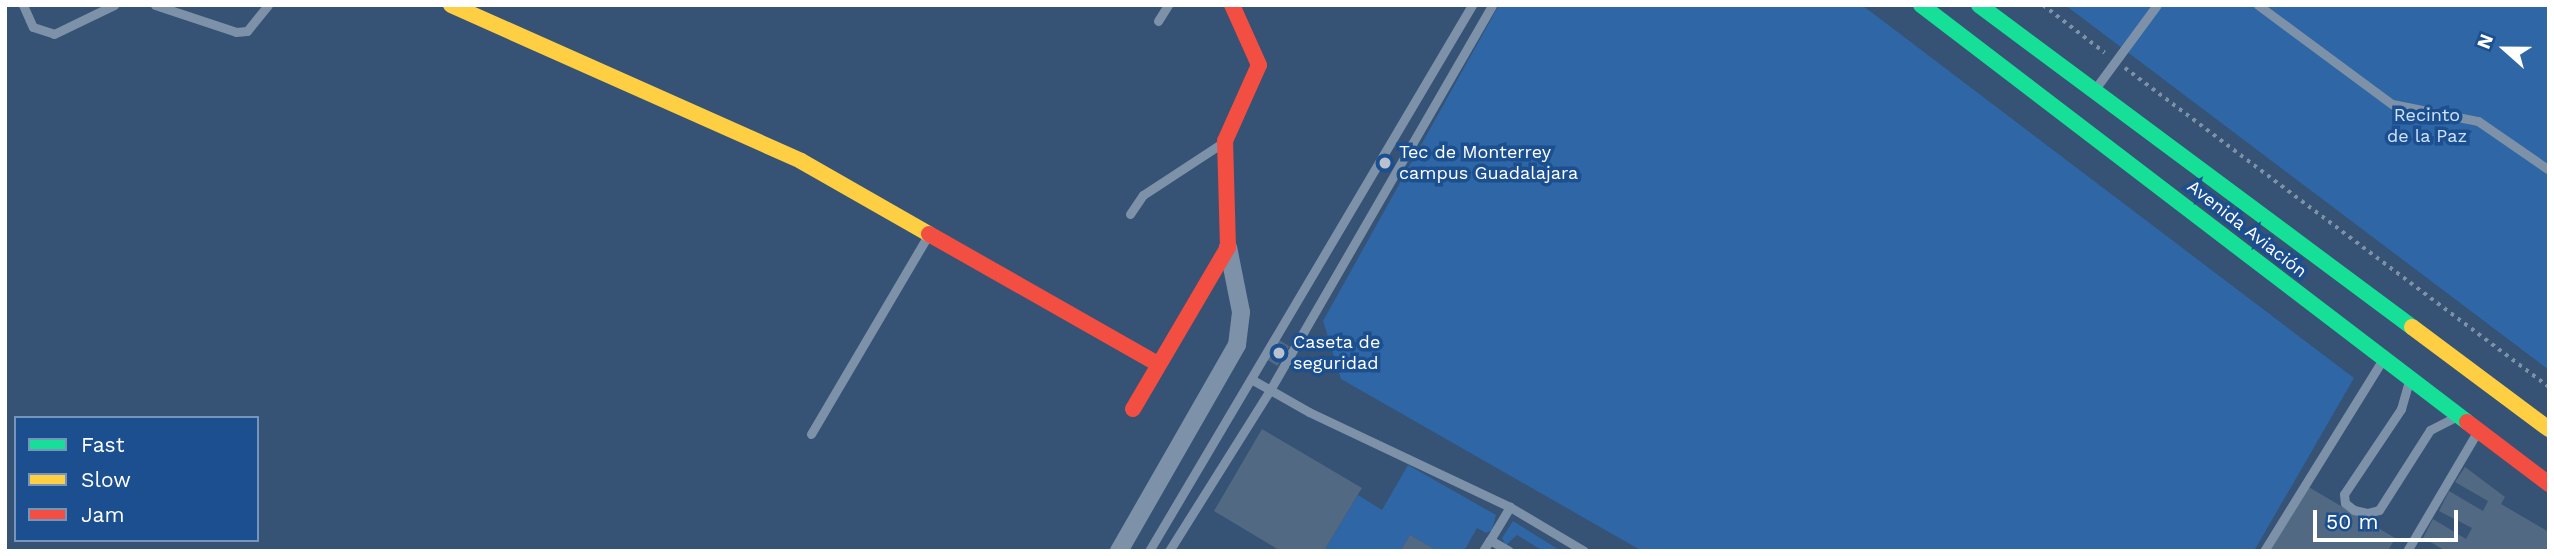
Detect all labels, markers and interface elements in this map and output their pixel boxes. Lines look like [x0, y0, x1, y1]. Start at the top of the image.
north arrow [2470, 14, 2540, 84]
text: N [2472, 31, 2498, 52]
park label: Recinto de la Paz [2387, 105, 2467, 148]
place label: Tec de Monterrey campus Guadalajara [1399, 142, 1578, 184]
marker: Tec de Monterrey campus Guadalajara [1377, 155, 1393, 171]
street label: Avenida Aviación [2182, 175, 2312, 283]
place label: Caseta de seguridad [1293, 332, 1381, 374]
marker: Caseta de seguridad [1271, 345, 1287, 361]
legend [14, 416, 259, 542]
text: Fast [81, 432, 125, 457]
text: Slow [81, 467, 131, 492]
scale bar [2316, 496, 2461, 540]
text: Jam [81, 502, 124, 527]
text: 50 m [2326, 509, 2378, 534]

